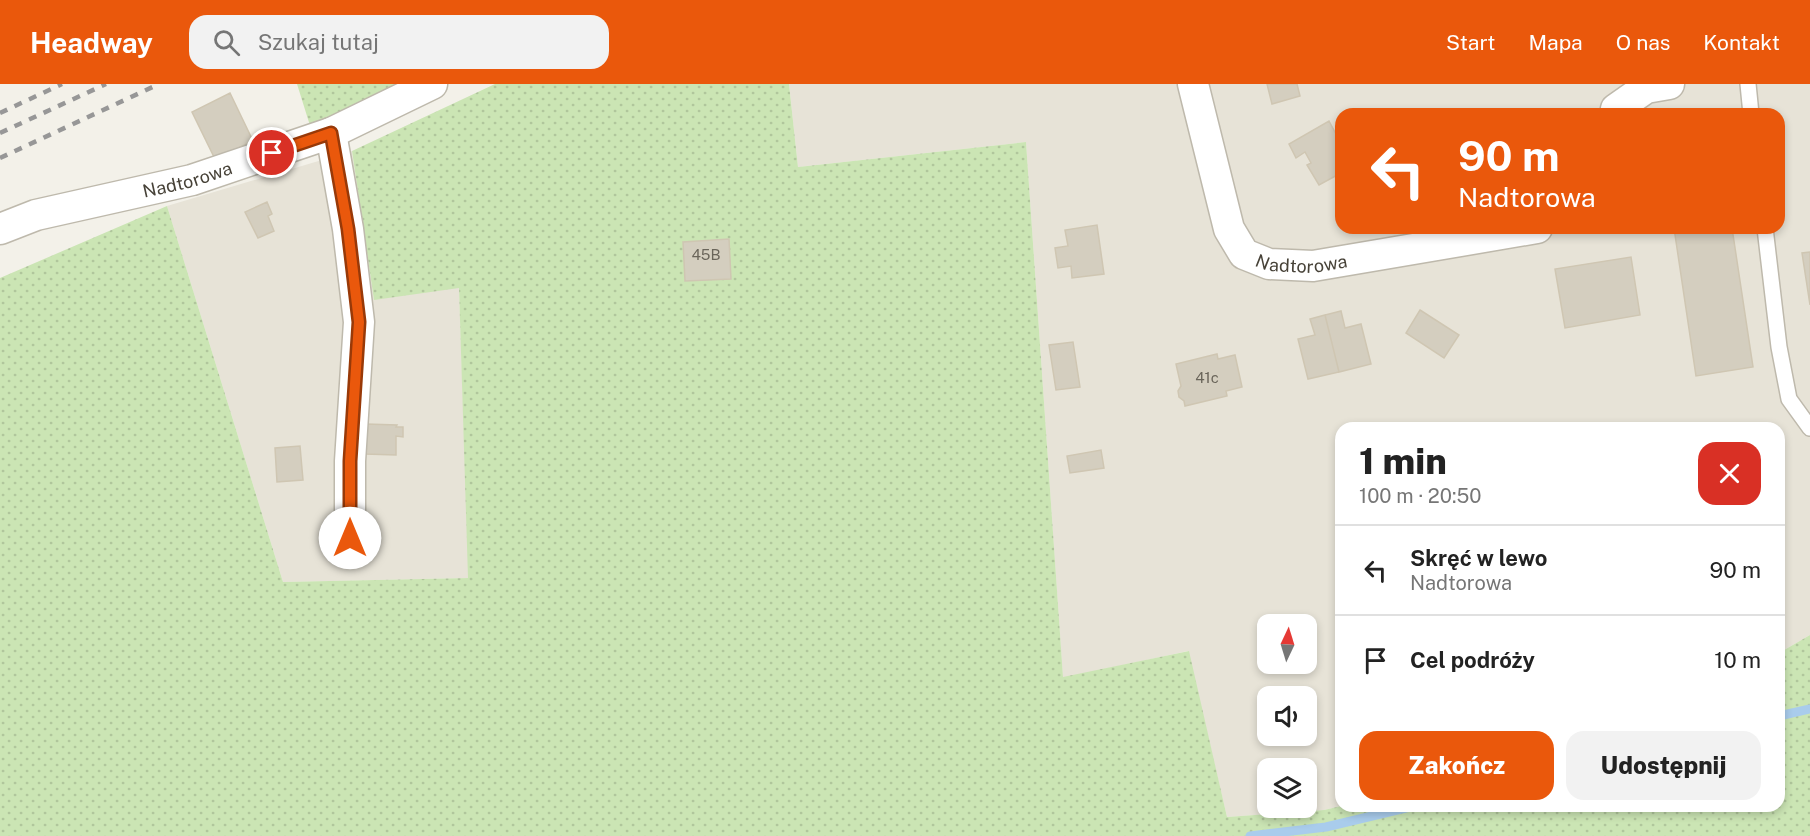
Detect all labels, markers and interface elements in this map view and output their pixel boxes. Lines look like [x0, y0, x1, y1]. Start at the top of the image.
search box [189, 15, 609, 69]
text: Headway [30, 26, 153, 59]
icon: search [210, 26, 243, 59]
text: Szukaj tutaj [258, 29, 379, 55]
text: Start [1446, 30, 1496, 55]
text: Mapa [1529, 30, 1583, 55]
text: O nas [1616, 30, 1670, 55]
text: Kontakt [1703, 30, 1780, 55]
pin [246, 127, 297, 178]
text: 90 m [1458, 131, 1560, 180]
icon: left [1359, 132, 1437, 210]
icon: arrive [255, 136, 288, 169]
street label: Nadtorowa [140, 157, 235, 201]
text: Nadtorowa [1458, 181, 1596, 213]
house number: 45B [692, 246, 720, 263]
street label: Nadtorowa [1253, 249, 1349, 277]
house number: 41c [1195, 369, 1219, 386]
text: 1 min [1359, 440, 1447, 482]
button: close [1698, 442, 1761, 505]
text: 100 m · 20:50 [1359, 484, 1482, 508]
position arrow [318, 506, 382, 570]
text: Skręć w lewo [1410, 545, 1547, 571]
icon: left [1359, 554, 1392, 587]
text: 90 m [1710, 557, 1761, 583]
text: Nadtorowa [1410, 571, 1512, 595]
north arrow [1257, 614, 1317, 674]
map controls [1257, 614, 1317, 818]
icon: arrive [1359, 644, 1392, 677]
text: Cel podróży [1410, 647, 1535, 673]
text: 10 m [1714, 647, 1761, 673]
button: sound [1257, 686, 1317, 746]
button: Zakończ [1359, 731, 1554, 800]
button: Udostępnij [1566, 731, 1761, 800]
button: layers [1257, 758, 1317, 818]

